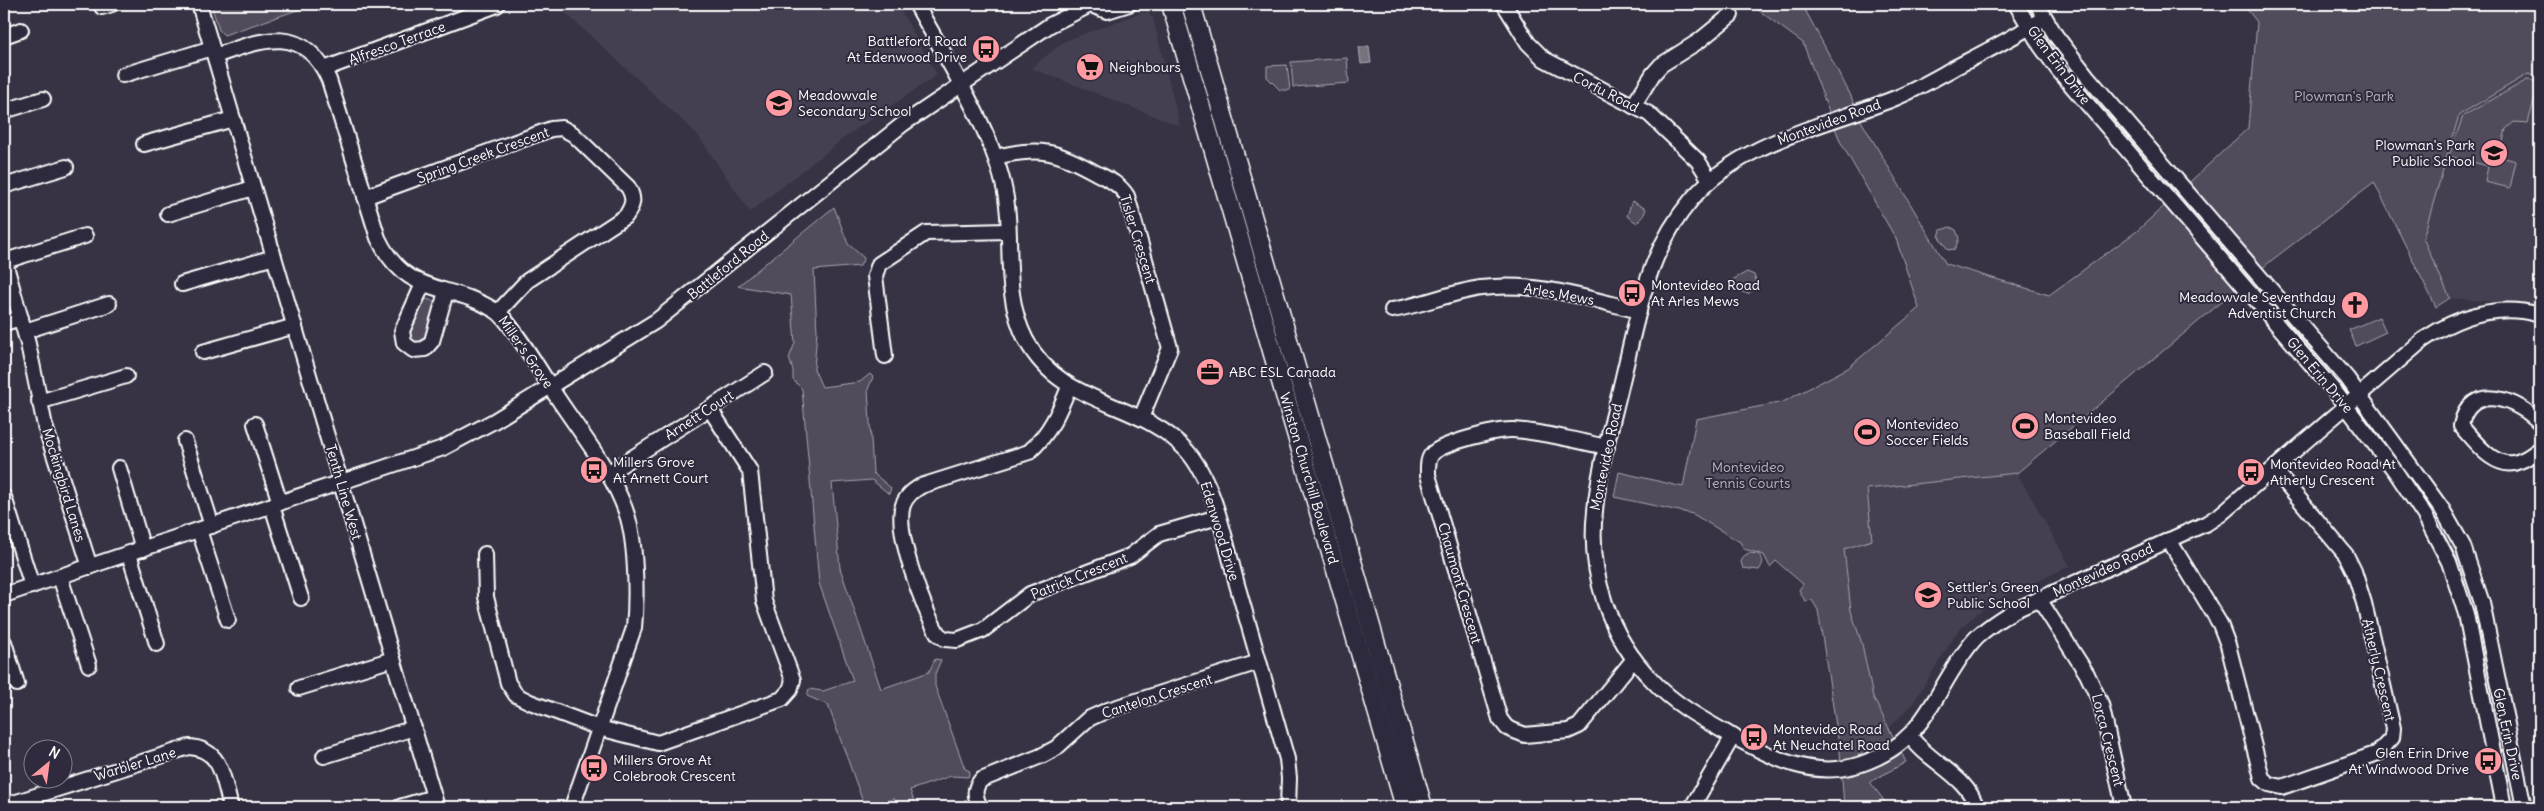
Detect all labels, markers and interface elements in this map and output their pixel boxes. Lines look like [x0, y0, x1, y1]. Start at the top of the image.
street label: Alfresco Terrace [346, 17, 448, 69]
street label: Glen Erin Drive [2024, 22, 2094, 108]
place label: Battleford Road At Edenwood Drive [847, 32, 967, 66]
bus stop icon: Battleford Road At Edenwood Drive [971, 34, 1001, 64]
supermarket icon: Neighbours [1075, 52, 1105, 82]
place label: Neighbours [1109, 58, 1181, 76]
street label: Corfu Road [1570, 68, 1642, 116]
place label: Meadowvale Secondary School [798, 86, 911, 120]
park label: Plowman's Park [2294, 87, 2394, 105]
school or university icon: Meadowvale Secondary School [764, 88, 794, 118]
street label: Montevideo Road [1775, 95, 1883, 149]
street label: Spring Creek Crescent [414, 123, 552, 187]
place label: Plowman's Park Public School [2375, 136, 2475, 170]
school or university icon: Plowman's Park Public School [2479, 138, 2509, 168]
street label: Tisler Crescent [1116, 192, 1160, 286]
street label: Battleford Road [684, 227, 772, 303]
place label: Montevideo Road At Arles Mews [1651, 276, 1760, 310]
bus stop icon: Montevideo Road At Arles Mews [1617, 278, 1647, 308]
street label: Arles Mews [1522, 279, 1596, 309]
place label: Meadowvale Seventhday Adventist Church [2179, 288, 2336, 322]
church icon: Meadowvale Seventhday Adventist Church [2340, 290, 2370, 320]
street label: Miller's Grove [494, 312, 558, 392]
street label: Glen Erin Drive [2283, 333, 2357, 417]
office icon: ABC ESL Canada [1195, 357, 1225, 387]
place label: ABC ESL Canada [1229, 363, 1336, 381]
street label: Arnett Court [661, 386, 737, 444]
street label: Winston Churchill Boulevard [1276, 390, 1343, 566]
street label: Montevideo Road [1586, 402, 1626, 512]
place label: Montevideo Baseball Field [2044, 409, 2130, 443]
sports icon: Montevideo Baseball Field [2010, 411, 2040, 441]
place label: Montevideo Soccer Fields [1886, 415, 1968, 449]
sports icon: Montevideo Soccer Fields [1852, 417, 1882, 447]
street label: Mockingbird Lanes [38, 426, 90, 544]
street label: Tenth Line West [322, 442, 366, 542]
place label: Millers Grove At Arnett Court [613, 453, 709, 487]
bus stop icon: Millers Grove At Arnett Court [579, 455, 609, 485]
place label: Montevideo Road At Atherly Crescent [2270, 455, 2396, 489]
bus stop icon: Montevideo Road At Atherly Crescent [2236, 457, 2266, 487]
park label: Montevideo Tennis Courts [1706, 458, 1790, 492]
street label: Edenwood Drive [1196, 479, 1244, 583]
street label: Chaumont Crescent [1434, 520, 1486, 646]
street label: Montevideo Road [2050, 539, 2156, 601]
street label: Patrick Crescent [1028, 548, 1130, 604]
place label: Settler's Green Public School [1947, 578, 2039, 612]
school or university icon: Settler's Green Public School [1913, 580, 1943, 610]
street label: Atherly Crescent [2358, 617, 2400, 723]
street label: Cantelon Crescent [1099, 670, 1215, 722]
street label: Glen Erin Drive [2489, 686, 2527, 782]
street label: Lorca Crescent [2088, 692, 2128, 788]
place label: Montevideo Road At Neuchatel Road [1773, 720, 1890, 754]
bus stop icon: Montevideo Road At Neuchatel Road [1739, 722, 1769, 752]
north arrow [22, 738, 72, 788]
text: N [46, 742, 63, 763]
street label: Warbler Lane [92, 743, 178, 785]
place label: Glen Erin Drive At Windwood Drive [2348, 744, 2469, 778]
bus stop icon: Glen Erin Drive At Windwood Drive [2473, 746, 2503, 776]
place label: Millers Grove At Colebrook Crescent [613, 751, 736, 785]
bus stop icon: Millers Grove At Colebrook Crescent [579, 753, 609, 783]

